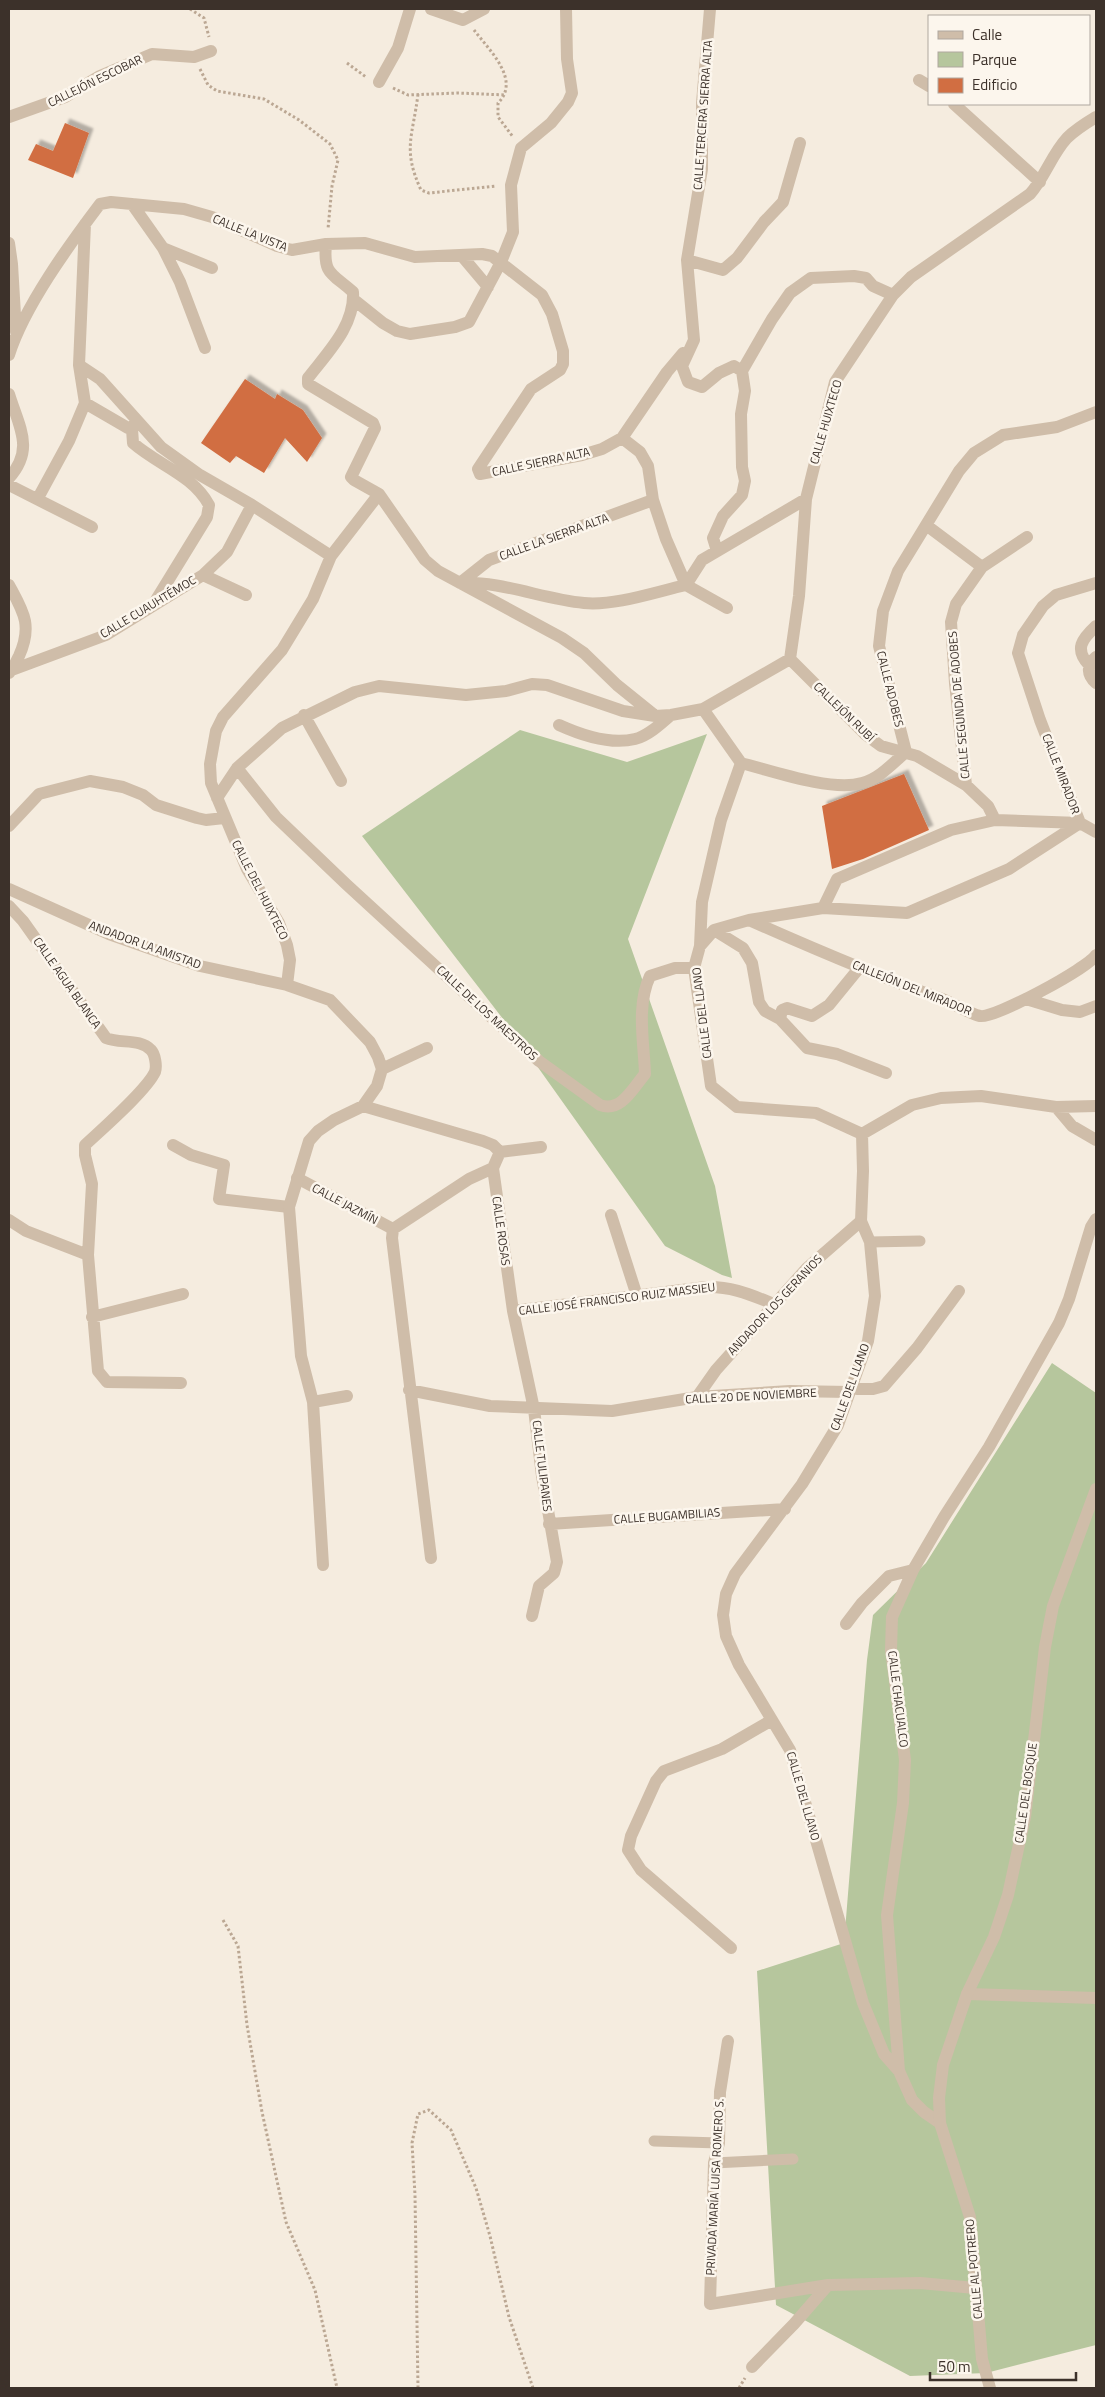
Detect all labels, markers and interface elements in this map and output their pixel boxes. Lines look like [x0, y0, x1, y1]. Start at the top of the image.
legend [928, 15, 1090, 105]
text: Calle [972, 23, 1002, 46]
street label: CALLE TERCERA SIERRA ALTA [688, 39, 717, 191]
text: Parque [972, 48, 1017, 71]
street label: CALLEJÓN ESCOBAR [44, 49, 145, 112]
text: Edificio [972, 73, 1017, 96]
street label: CALLE LA VISTA [210, 209, 291, 256]
street label: CALLE HUIXTECO [804, 377, 847, 466]
street label: CALLE SIERRA ALTA [490, 442, 592, 481]
street label: CALLE LA SIERRA ALTA [496, 508, 611, 565]
street label: CALLE CUAUHTÉMOC [96, 570, 200, 643]
street label: CALLE SEGUNDA DE ADOBES [943, 630, 974, 780]
street label: CALLE ADOBES [872, 649, 909, 729]
street label: CALLEJÓN RUBÍ [809, 677, 880, 747]
street label: CALLE MIRADOR [1037, 731, 1086, 817]
street label: CALLE DEL HUIXTECO [227, 837, 294, 943]
street label: ANDADOR LA AMISTAD [86, 915, 204, 974]
street label: CALLE AGUA BLANCA [29, 933, 106, 1033]
street label: CALLEJÓN DEL MIRADOR [850, 955, 975, 1020]
street label: CALLE DE LOS MAESTROS [432, 960, 542, 1065]
street label: CALLE DEL LLANO [686, 966, 717, 1060]
street label: CALLE JAZMÍN [309, 1178, 382, 1229]
street label: CALLE ROSAS [487, 1195, 516, 1267]
street label: ANDADOR LOS GERANIOS [723, 1250, 827, 1359]
street label: CALLE JOSÉ FRANCISCO RUIZ MASSIEU [517, 1277, 716, 1320]
street label: CALLE DEL LLANO [825, 1340, 874, 1433]
street label: CALLE 20 DE NOVIEMBRE [685, 1383, 817, 1408]
street label: CALLE TULIPANES [527, 1419, 558, 1513]
street label: CALLE BUGAMBILIAS [613, 1502, 721, 1529]
street label: CALLE CHACUALCO [883, 1649, 914, 1748]
street label: CALLE DEL BOSQUE [1009, 1741, 1042, 1844]
street label: CALLE DEL LLANO [782, 1749, 825, 1843]
street label: PRIVADA MARÍA LUISA ROMERO S. [700, 2098, 729, 2276]
street label: CALLE AL POTRERO [960, 2218, 987, 2320]
scale bar [930, 2350, 1076, 2382]
text: 50 m [938, 2355, 971, 2378]

